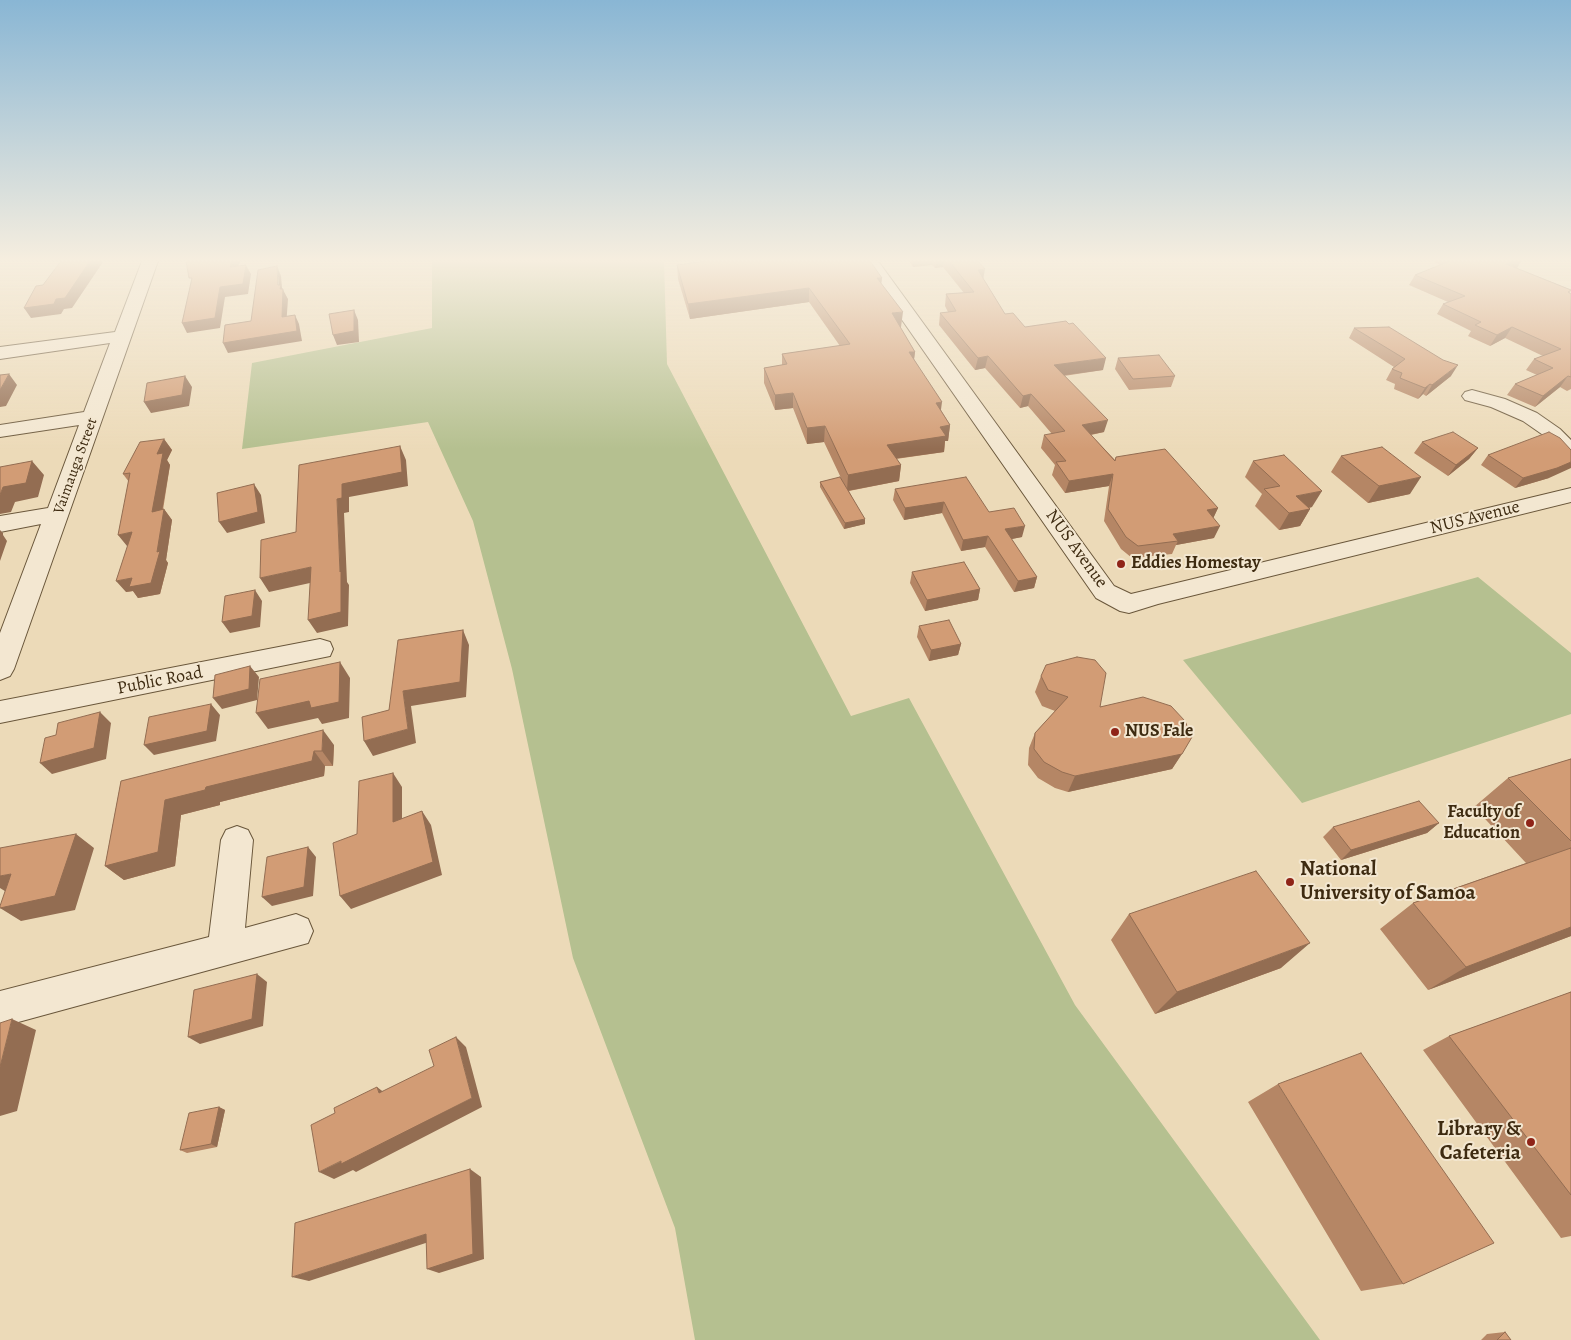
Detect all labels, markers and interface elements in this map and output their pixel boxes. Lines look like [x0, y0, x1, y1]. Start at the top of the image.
street label: Vaimauga Street [50, 416, 102, 516]
street label: NUS Avenue [1428, 496, 1522, 540]
street label: NUS Avenue [1040, 505, 1112, 593]
place label: Eddies Homestay [1131, 553, 1261, 575]
marker: Eddies Homestay [1115, 558, 1127, 570]
street label: Public Road [115, 662, 205, 700]
place label: NUS Fale [1125, 721, 1193, 743]
marker: NUS Fale [1109, 726, 1121, 738]
place label: Faculty of Education [1443, 802, 1520, 844]
marker: Faculty of Education [1524, 817, 1536, 829]
place label: National University of Samoa [1300, 857, 1476, 907]
marker: National University of Samoa [1284, 876, 1296, 888]
place label: Library & Cafeteria [1437, 1117, 1521, 1167]
marker: Library & Cafeteria [1525, 1136, 1537, 1148]

